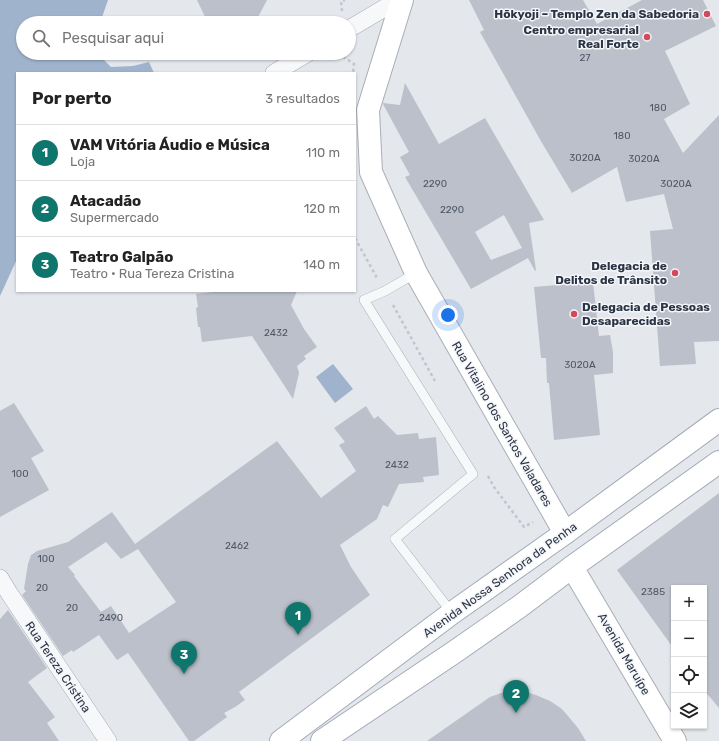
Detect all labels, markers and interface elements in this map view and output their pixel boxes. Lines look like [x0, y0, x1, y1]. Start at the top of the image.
place label: Hōkyoji – Templo Zen da Sabedoria [494, 7, 699, 21]
marker: Hōkyoji – Templo Zen da Sabedoria [702, 9, 712, 19]
search box [16, 16, 356, 60]
place label: Centro empresarial Real Forte [524, 23, 639, 51]
icon: search [30, 27, 52, 49]
text: Pesquisar aqui [62, 29, 164, 47]
marker: Centro empresarial Real Forte [642, 32, 652, 42]
house number: 27 [580, 52, 591, 64]
text: Por perto [32, 88, 112, 108]
text: 3 resultados [265, 91, 340, 106]
house number: 180 [650, 102, 667, 114]
house number: 180 [614, 130, 631, 142]
text: VAM Vitória Áudio e Música [70, 136, 270, 154]
text: 1 [42, 145, 48, 160]
text: 110 m [306, 145, 340, 160]
house number: 3020A [569, 152, 601, 164]
house number: 3020A [628, 153, 660, 165]
text: Loja [70, 154, 95, 169]
house number: 2290 [423, 178, 447, 190]
house number: 3020A [660, 178, 692, 190]
text: Atacadão [70, 192, 141, 210]
text: 2 [41, 201, 49, 216]
text: 120 m [304, 201, 340, 216]
house number: 2290 [440, 204, 464, 216]
text: Supermercado [70, 210, 159, 225]
text: Teatro Galpão [70, 248, 173, 266]
text: 3 [41, 257, 49, 272]
text: 140 m [303, 257, 340, 272]
place label: Delegacia de Delitos de Trânsito [555, 259, 667, 287]
text: Teatro · Rua Tereza Cristina [70, 266, 234, 281]
marker: Delegacia de Delitos de Trânsito [670, 268, 680, 278]
place label: Delegacia de Pessoas Desaparecidas [582, 300, 710, 328]
your location [438, 305, 458, 325]
marker: Delegacia de Pessoas Desaparecidas [569, 309, 579, 319]
house number: 2432 [264, 327, 288, 339]
street label: Rua Vitalino dos Santos Valadares [449, 339, 555, 509]
house number: 3020A [564, 359, 596, 371]
house number: 2432 [385, 459, 409, 471]
house number: 100 [12, 468, 28, 480]
street label: Avenida Nossa Senhora da Penha [420, 519, 580, 641]
house number: 2462 [225, 540, 249, 552]
house number: 100 [38, 553, 54, 565]
house number: 20 [36, 582, 48, 594]
map controls [671, 585, 707, 729]
button: + [671, 585, 707, 621]
house number: 2385 [641, 586, 665, 598]
house number: 20 [66, 602, 78, 614]
pin: 1 [285, 602, 311, 635]
street label: Avenida Maruípe [595, 610, 653, 698]
house number: 2490 [99, 612, 123, 624]
street label: Rua Tereza Cristina [22, 619, 94, 715]
button: − [671, 621, 707, 657]
pin: 3 [171, 641, 197, 674]
button: locate [671, 657, 707, 693]
pin: 2 [503, 680, 529, 713]
button: layers [671, 693, 707, 729]

